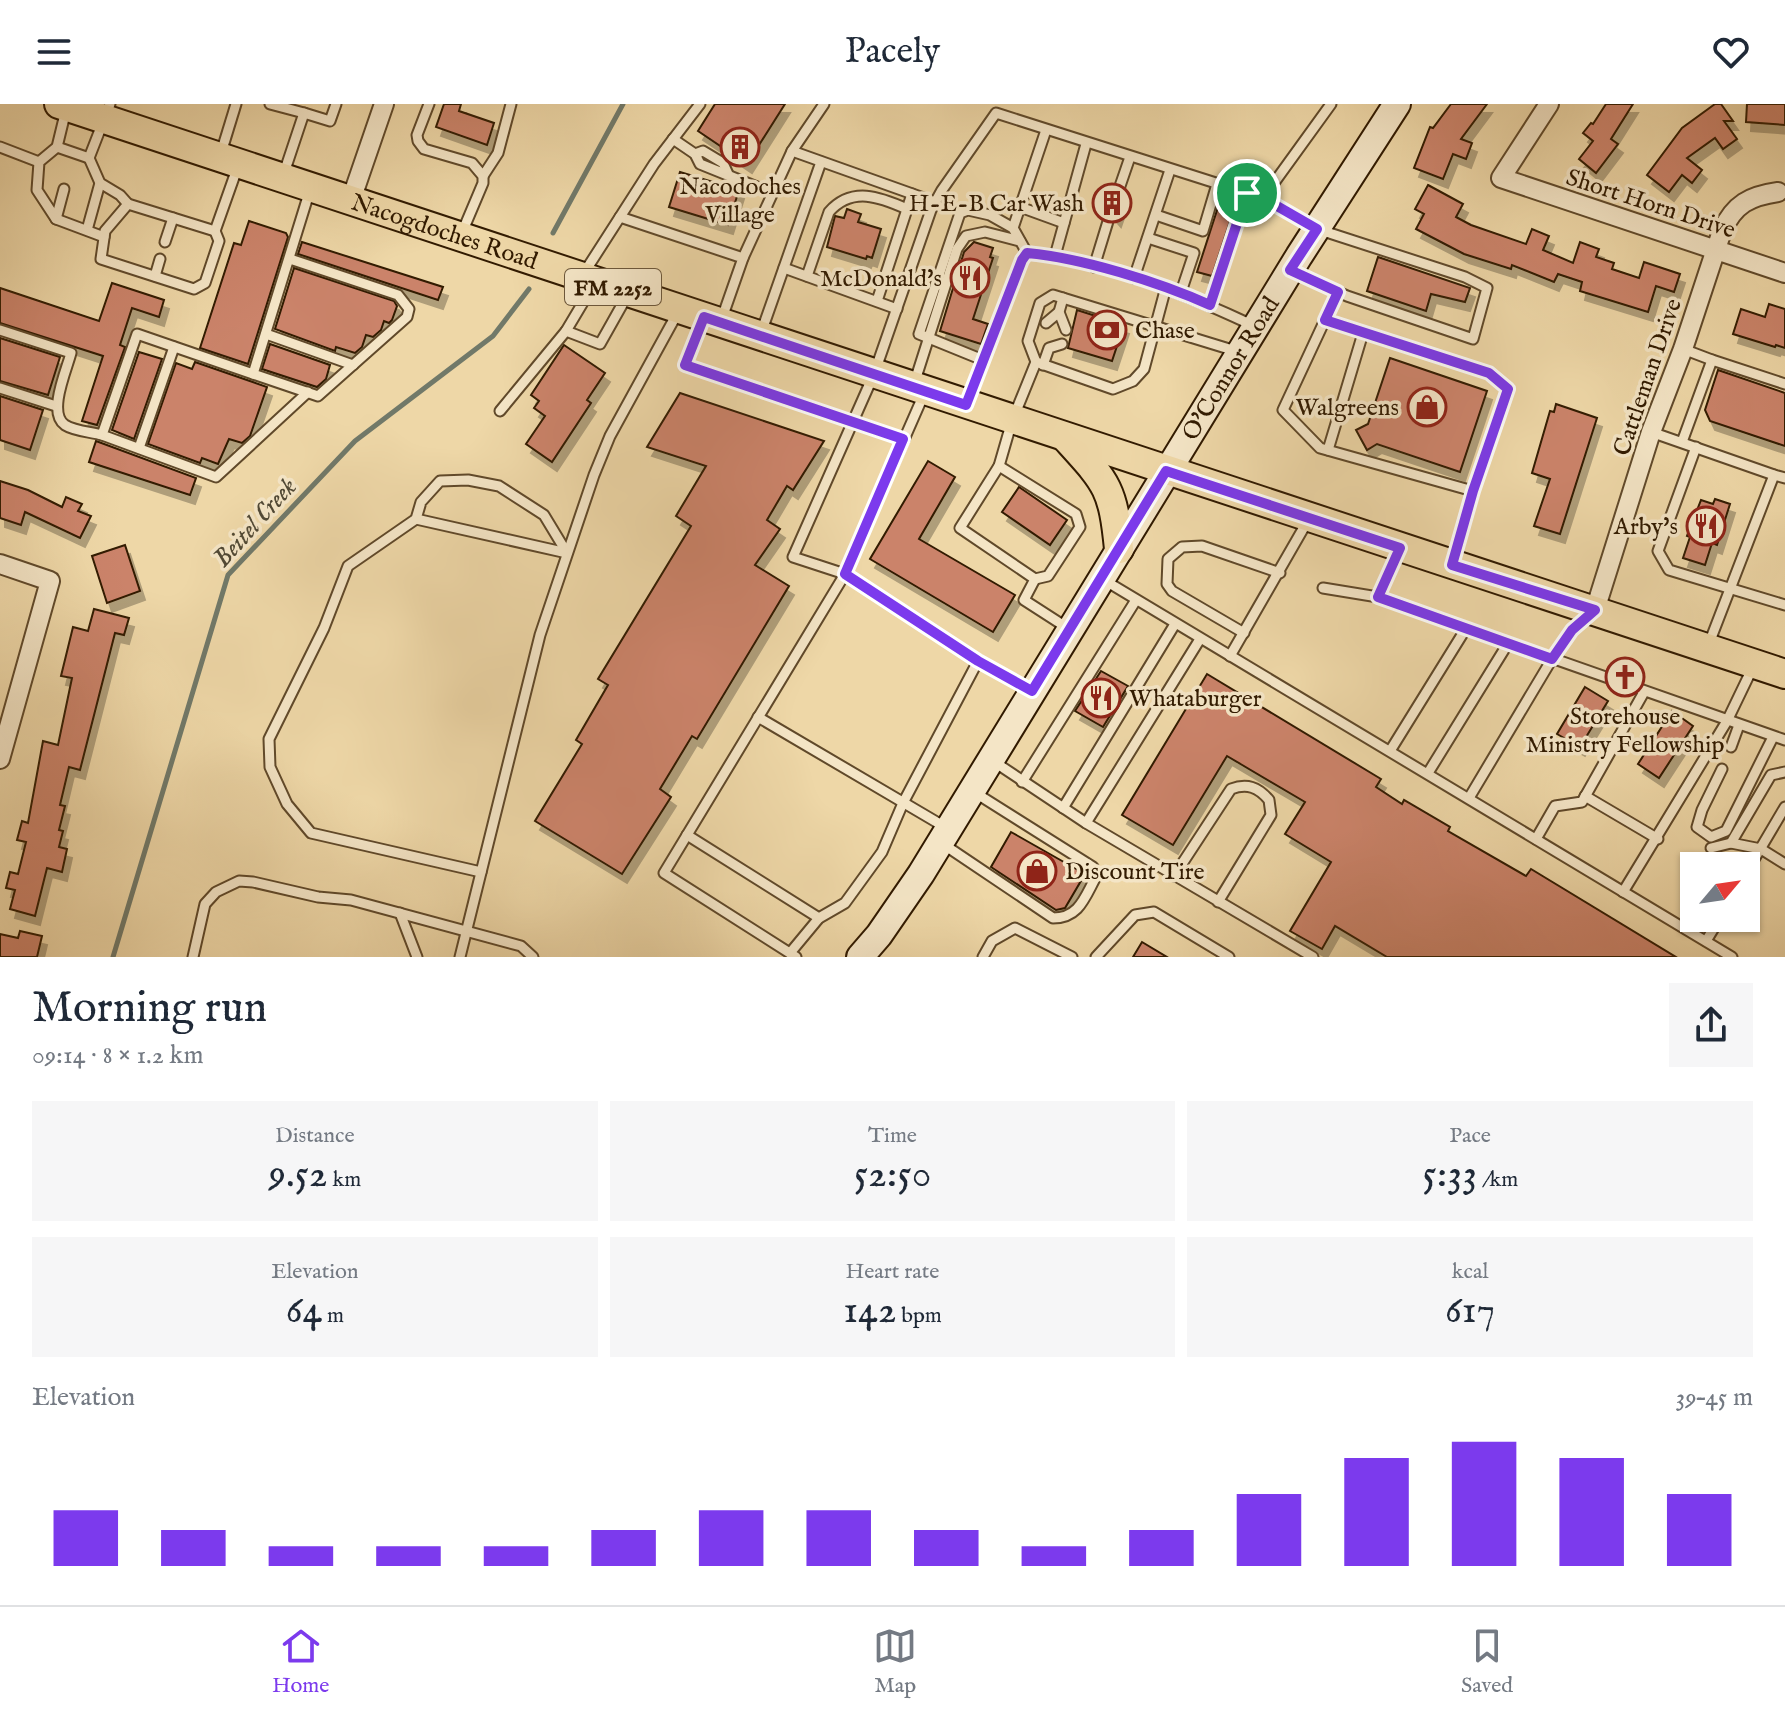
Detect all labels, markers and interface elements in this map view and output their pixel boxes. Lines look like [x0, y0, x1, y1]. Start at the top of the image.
text: Pacely [845, 29, 940, 75]
icon: menu [32, 30, 76, 74]
icon: heart [1709, 30, 1753, 74]
building icon: Nacodoches Village [719, 126, 761, 168]
pin [1213, 159, 1281, 227]
street label: Short Horn Drive [1562, 162, 1739, 246]
icon: arrive [1225, 171, 1269, 215]
place label: Nacodoches Village [679, 172, 801, 231]
building icon: H-E-B Car Wash [1091, 182, 1133, 224]
street label: Nacogdoches Road [347, 188, 541, 278]
place label: H-E-B Car Wash [909, 189, 1084, 220]
restaurant icon: McDonald's [949, 257, 991, 299]
place label: McDonald's [820, 264, 942, 295]
road number: FM 2252 [565, 269, 661, 305]
street label: O'Connor Road [1176, 291, 1288, 447]
street label: Cattleman Drive [1607, 295, 1690, 460]
bank icon: Chase [1086, 309, 1128, 351]
place label: Chase [1135, 316, 1195, 347]
shop icon: Walgreens [1406, 386, 1448, 428]
place label: Walgreens [1296, 393, 1399, 424]
water label: Beitel Creek [206, 471, 305, 575]
restaurant icon: Arby's [1685, 505, 1727, 547]
place label: Arby's [1613, 512, 1678, 543]
church icon: Storehouse Ministry Fellowship [1604, 656, 1646, 698]
restaurant icon: Whataburger [1080, 677, 1122, 719]
place label: Whataburger [1129, 684, 1262, 715]
place label: Storehouse Ministry Fellowship [1526, 702, 1724, 761]
shop icon: Discount Tire [1016, 850, 1058, 892]
north arrow [1680, 852, 1760, 932]
map controls [1680, 852, 1760, 932]
place label: Discount Tire [1065, 857, 1205, 888]
text: Morning run [32, 981, 267, 1037]
button: share [1669, 983, 1753, 1067]
text: 09:14 · 8 × 1.2 km [32, 1039, 204, 1072]
text: Distance [275, 1122, 355, 1150]
text: Time [868, 1122, 917, 1150]
text: Pace [1449, 1122, 1491, 1150]
text: 9.52 [268, 1150, 328, 1201]
text: 52:50 [854, 1150, 931, 1201]
text: 5:33 [1422, 1150, 1477, 1201]
text: km [328, 1166, 361, 1194]
text: /km [1477, 1166, 1518, 1194]
text: Elevation [271, 1258, 358, 1286]
text: Heart rate [846, 1258, 939, 1286]
text: kcal [1452, 1258, 1489, 1286]
text: 64 [286, 1286, 322, 1337]
text: 142 [843, 1286, 896, 1337]
text: 617 [1445, 1286, 1495, 1337]
text: m [322, 1302, 344, 1330]
text: bpm [896, 1302, 942, 1330]
text: Elevation [32, 1381, 135, 1414]
text: 39–45 m [1675, 1381, 1753, 1414]
tab: Home [272, 1624, 329, 1700]
tab: Map [873, 1624, 917, 1700]
tab: Saved [1461, 1624, 1513, 1700]

